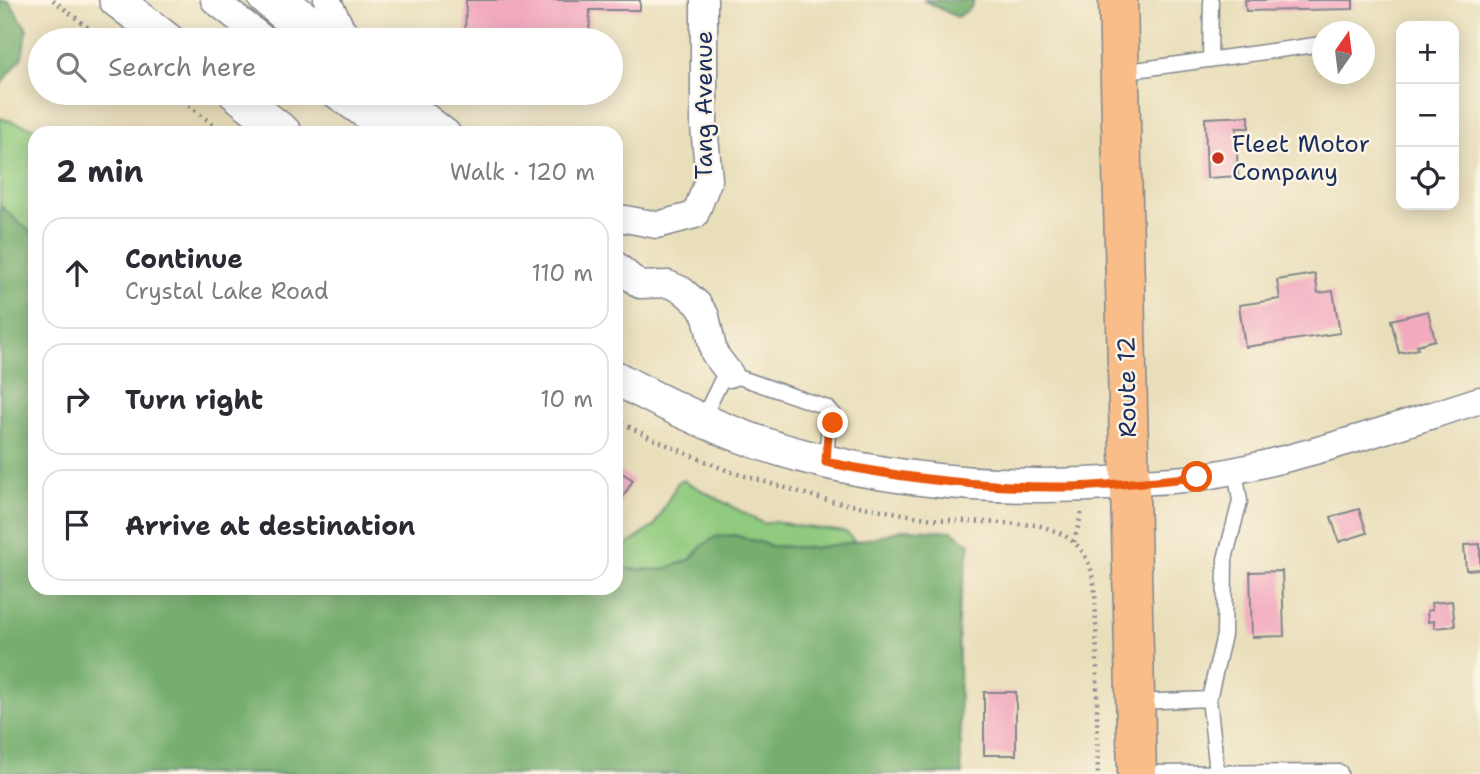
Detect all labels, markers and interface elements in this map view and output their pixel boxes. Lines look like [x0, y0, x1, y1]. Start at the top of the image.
north arrow [1312, 21, 1375, 84]
map controls [1396, 21, 1459, 210]
button: + [1396, 21, 1459, 84]
search box [28, 28, 623, 105]
street label: Tang Avenue [688, 31, 720, 179]
icon: search [52, 48, 90, 86]
text: Search here [108, 49, 257, 84]
button: − [1396, 84, 1459, 147]
place label: Fleet Motor Company [1232, 128, 1370, 188]
button: locate [1396, 147, 1459, 210]
marker: Fleet Motor Company [1210, 150, 1226, 166]
text: 2 min [56, 151, 143, 192]
text: Walk · 120 m [450, 157, 595, 187]
text: Continue [125, 241, 243, 276]
icon: ahead [58, 254, 96, 292]
text: 110 m [531, 258, 593, 288]
text: Crystal Lake Road [125, 276, 329, 306]
street label: Route 12 [1110, 336, 1144, 438]
icon: right [58, 380, 96, 418]
text: Turn right [125, 382, 263, 417]
text: 10 m [540, 384, 593, 414]
route end [817, 407, 848, 438]
route start [1181, 461, 1212, 492]
icon: arrive [58, 506, 96, 544]
text: Arrive at destination [125, 508, 415, 543]

